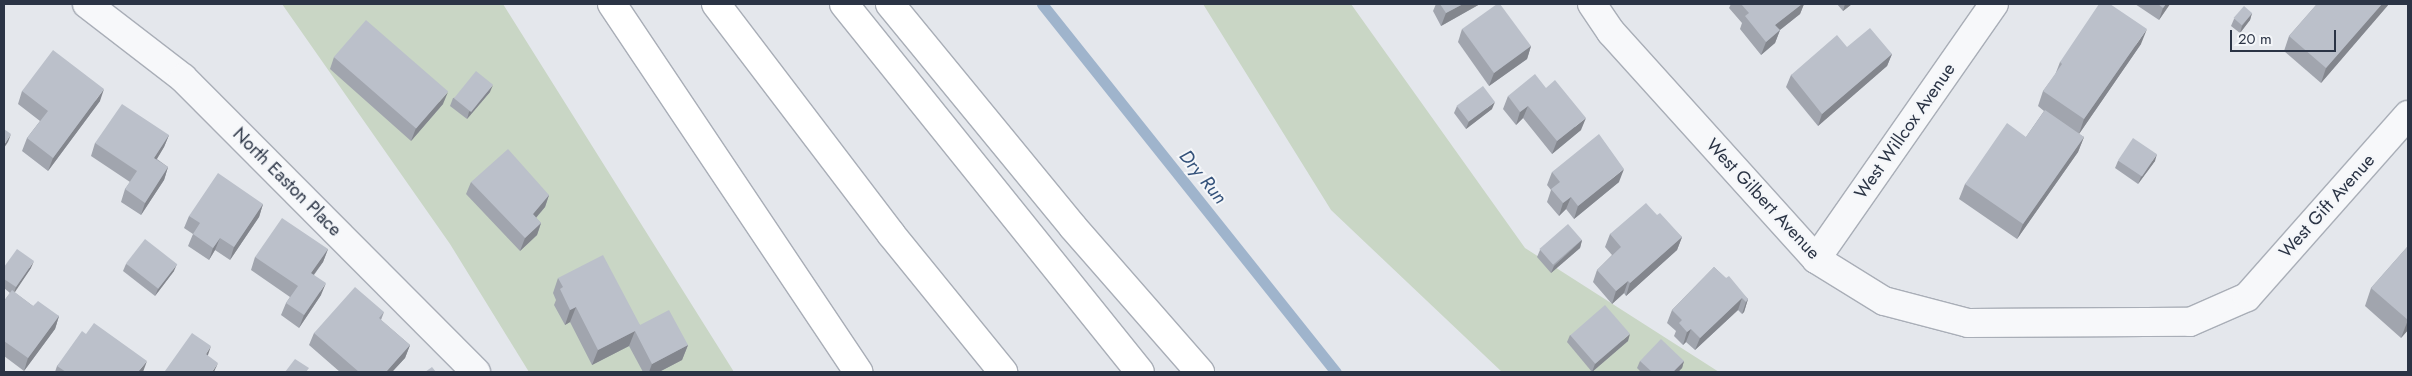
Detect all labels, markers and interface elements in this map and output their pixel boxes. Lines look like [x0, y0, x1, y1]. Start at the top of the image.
scale bar [2232, 20, 2338, 52]
text: 20 m [2238, 28, 2272, 50]
street label: West Willcox Avenue [1850, 59, 1960, 203]
street label: North Easton Place [228, 123, 346, 241]
street label: West Gilbert Avenue [1702, 134, 1824, 264]
water label: Dry Run [1174, 145, 1232, 209]
street label: West Gift Avenue [2275, 150, 2379, 262]

